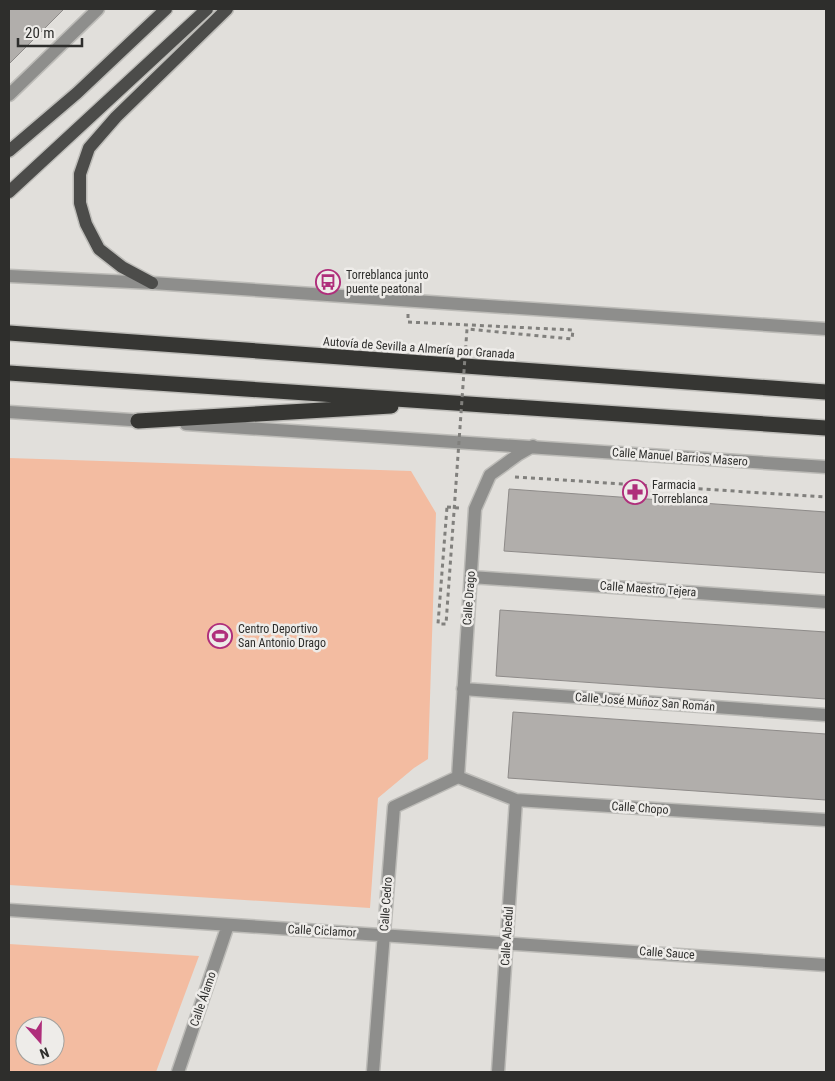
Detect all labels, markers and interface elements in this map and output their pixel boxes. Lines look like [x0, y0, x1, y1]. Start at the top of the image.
scale bar [18, 15, 81, 47]
text: 20 m [25, 24, 55, 42]
place label: Torreblanca junto puente peatonal [346, 268, 429, 296]
bus stop icon: Torreblanca junto puente peatonal [315, 269, 341, 295]
street label: Autovía de Sevilla a Almería por Granada [323, 334, 516, 362]
street label: Calle Manuel Barrios Masero [612, 445, 748, 469]
place label: Farmacia Torreblanca [652, 478, 708, 506]
pharmacy icon: Farmacia Torreblanca [622, 479, 648, 505]
street label: Calle Drago [460, 570, 478, 626]
street label: Calle Maestro Tejera [599, 579, 697, 599]
place label: Centro Deportivo San Antonio Drago [238, 622, 326, 650]
sports icon: Centro Deportivo San Antonio Drago [207, 623, 233, 649]
street label: Calle José Muñoz San Román [575, 690, 716, 714]
street label: Calle Chopo [611, 799, 669, 817]
street label: Calle Cedro [377, 876, 395, 932]
street label: Calle Abedul [498, 906, 516, 966]
street label: Calle Ciclamor [287, 922, 357, 940]
street label: Calle Sauce [639, 944, 695, 962]
street label: Calle Álamo [186, 969, 219, 1028]
north arrow [15, 1016, 65, 1066]
text: N [38, 1044, 51, 1062]

